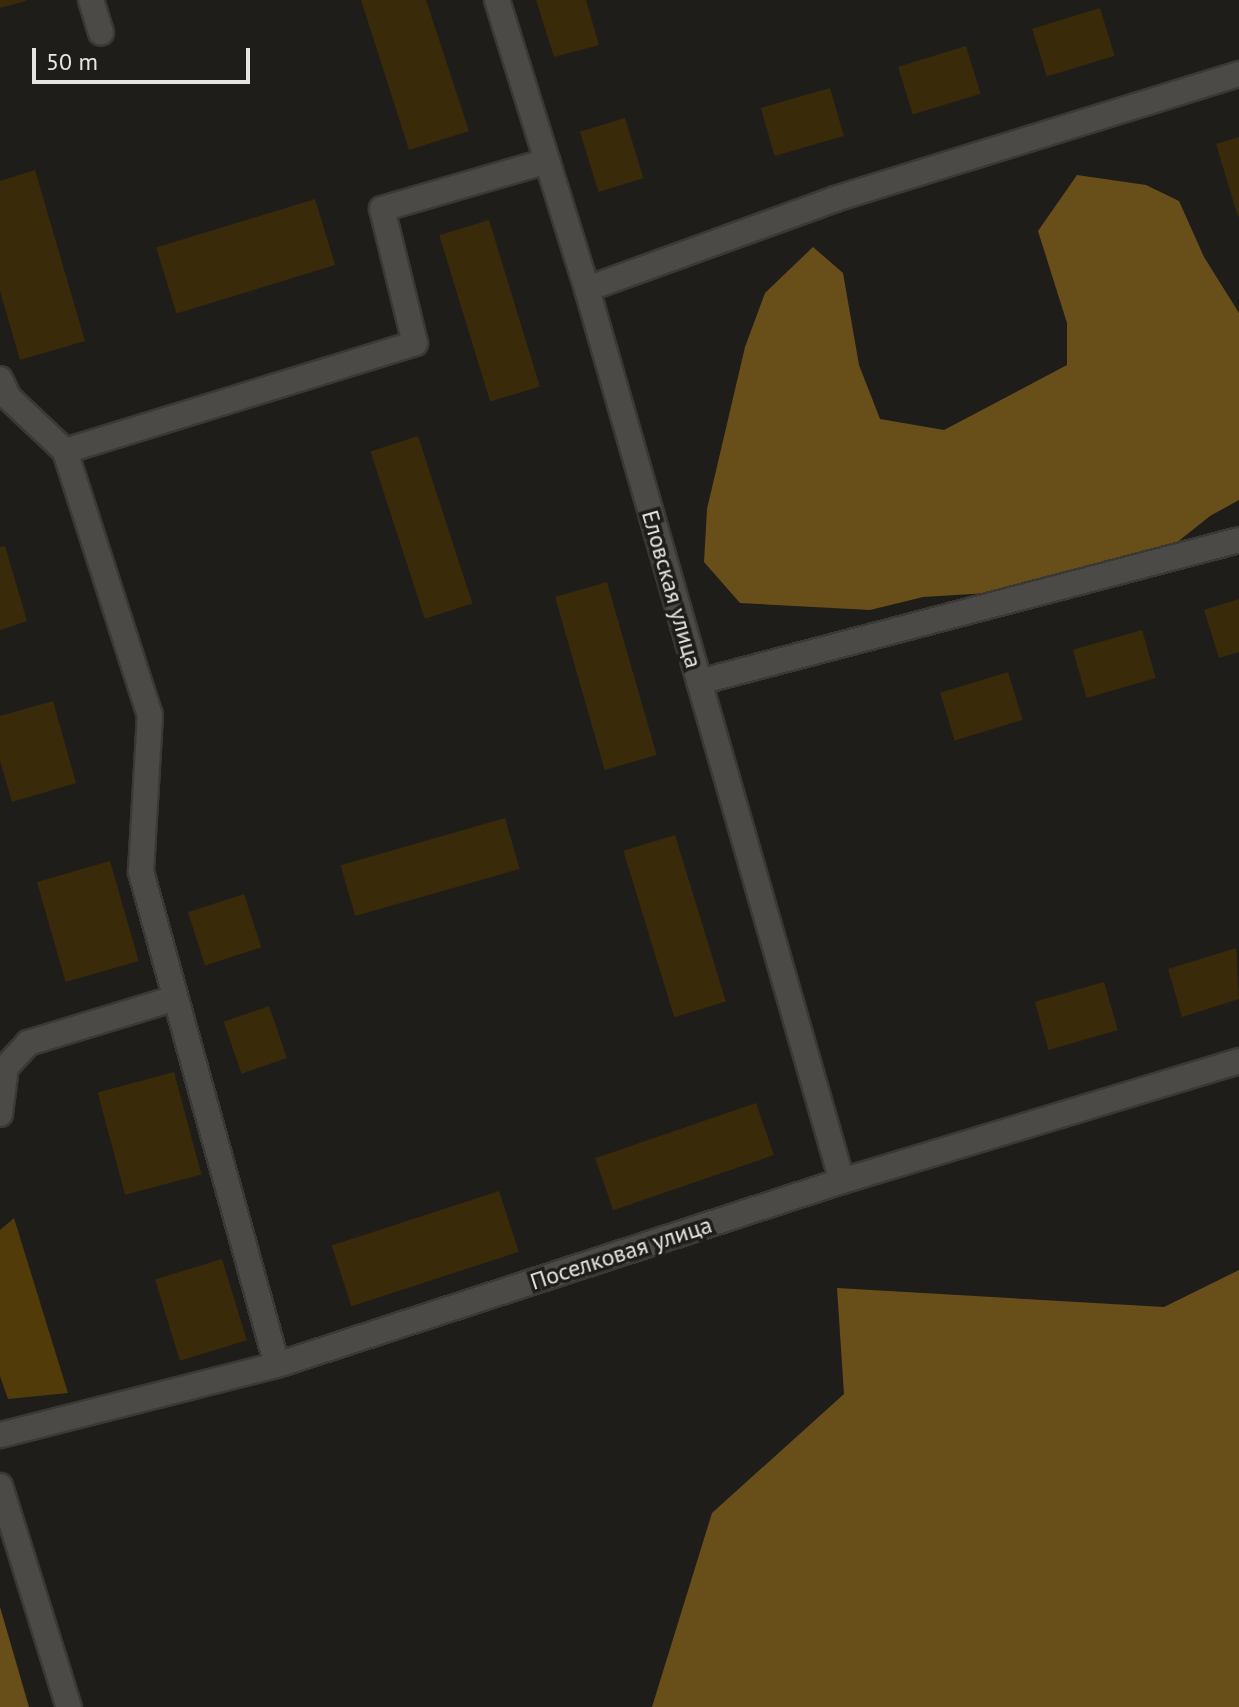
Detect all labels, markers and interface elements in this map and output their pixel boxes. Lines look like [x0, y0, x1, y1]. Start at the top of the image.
scale bar [36, 32, 254, 82]
text: 50 m [46, 46, 98, 77]
street label: Еловская улица [636, 507, 708, 671]
street label: Поселковая улица [526, 1210, 716, 1296]

